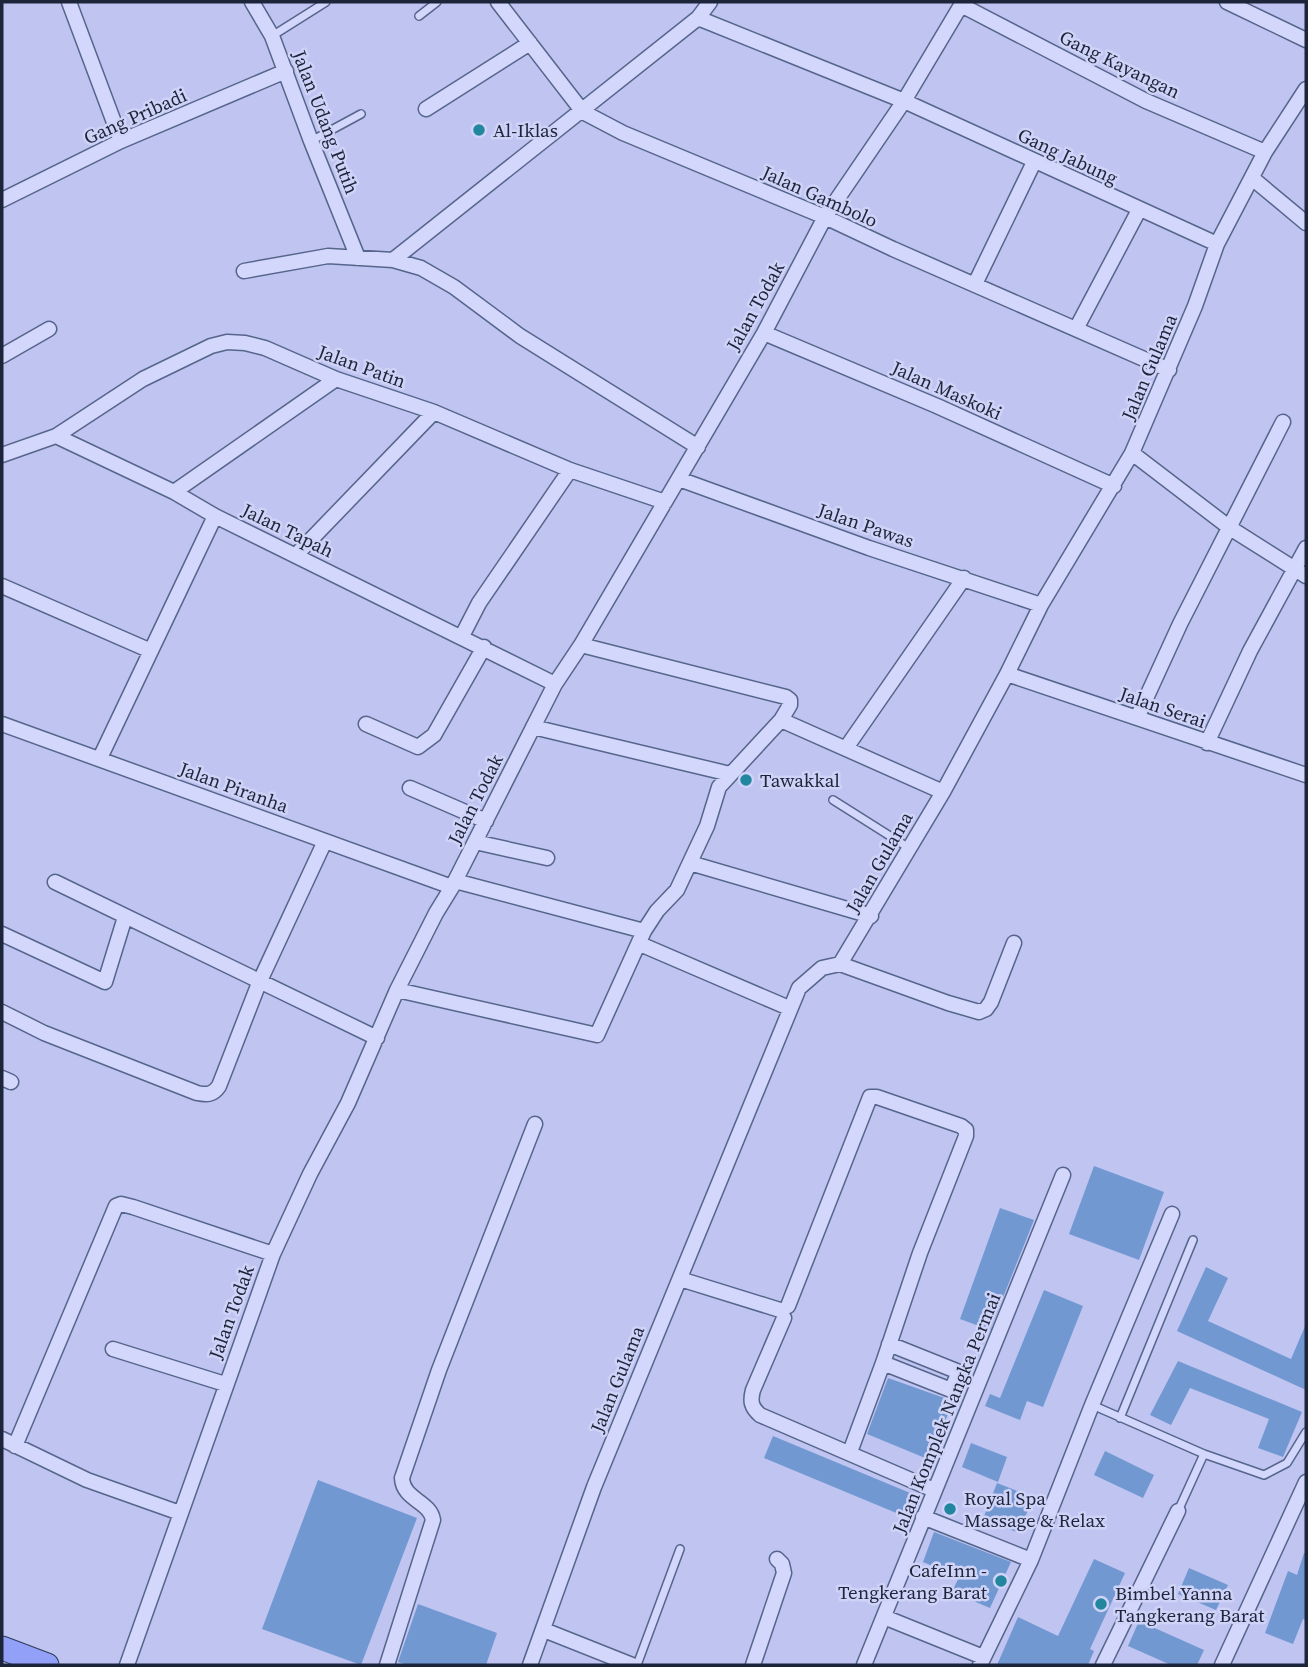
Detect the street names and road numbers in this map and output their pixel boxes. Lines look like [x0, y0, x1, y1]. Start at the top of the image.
street label: Gang Kayangan [1055, 24, 1185, 104]
street label: Jalan Udang Putih [286, 45, 365, 198]
street label: Gang Pribadi [79, 82, 191, 150]
street label: Gang Jabung [1014, 121, 1122, 191]
street label: Jalan Gambolo [757, 158, 882, 233]
street label: Jalan Todak [719, 256, 790, 356]
street label: Jalan Gulama [1115, 310, 1183, 425]
street label: Jalan Patin [314, 338, 409, 394]
street label: Jalan Maskoki [887, 354, 1007, 426]
street label: Jalan Tapah [237, 496, 338, 563]
street label: Jalan Pawas [814, 496, 917, 554]
street label: Jalan Serai [1115, 680, 1210, 734]
street label: Jalan Todak [441, 749, 509, 850]
street label: Jalan Piranha [175, 755, 292, 819]
street label: Jalan Gulama [839, 806, 919, 918]
street label: Jalan Todak [202, 1261, 260, 1363]
street label: Jalan Komplek Nangka Permai [885, 1288, 1006, 1538]
street label: Jalan Gulama [583, 1321, 650, 1437]

